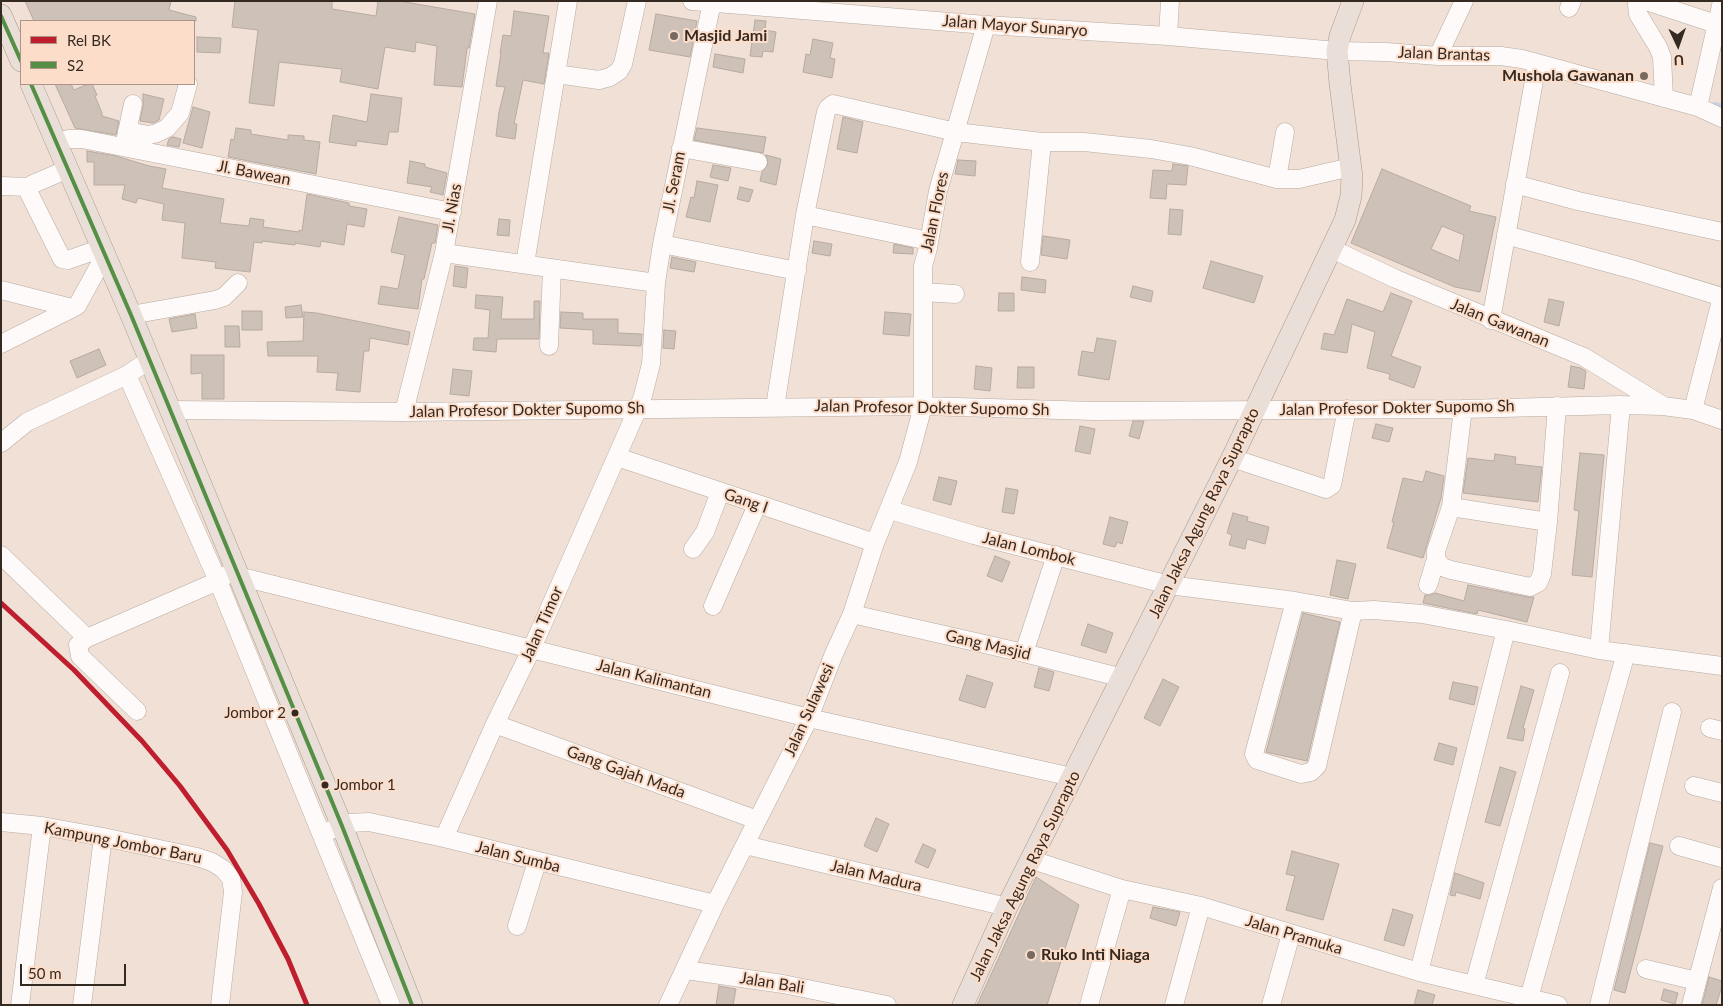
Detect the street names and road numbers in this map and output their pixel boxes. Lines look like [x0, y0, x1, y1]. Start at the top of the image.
street label: Jalan Mayor Sunaryo [942, 11, 1088, 41]
street label: Jalan Brantas [1397, 43, 1491, 65]
street label: Jl. Seram [659, 150, 689, 214]
street label: Jl. Bawean [216, 157, 292, 189]
street label: Jalan Flores [917, 170, 953, 254]
street label: Jl. Nias [438, 182, 466, 234]
street label: Jalan Gawanan [1448, 294, 1552, 352]
street label: Jalan Profesor Dokter Supomo Sh [814, 396, 1050, 420]
street label: Jalan Profesor Dokter Supomo Sh [1279, 396, 1515, 420]
street label: Jalan Profesor Dokter Supomo Sh [409, 398, 645, 422]
street label: Jalan Jaksa Agung Raya Suprapto [1145, 405, 1263, 621]
street label: Gang I [721, 485, 771, 517]
street label: Jalan Lombok [981, 528, 1077, 570]
street label: Jalan Timor [517, 583, 567, 665]
street label: Gang Masjid [943, 626, 1033, 664]
street label: Jalan Kalimantan [595, 655, 713, 703]
street label: Jalan Sulawesi [780, 660, 838, 760]
street label: Gang Gajah Mada [564, 742, 688, 802]
street label: Jalan Jaksa Agung Raya Suprapto [966, 768, 1084, 984]
street label: Kampung Jombor Baru [42, 818, 204, 868]
street label: Jalan Sumba [474, 837, 562, 877]
street label: Jalan Madura [828, 856, 924, 896]
street label: Jalan Pramuka [1243, 911, 1345, 959]
street label: Jalan Bali [738, 968, 806, 998]

